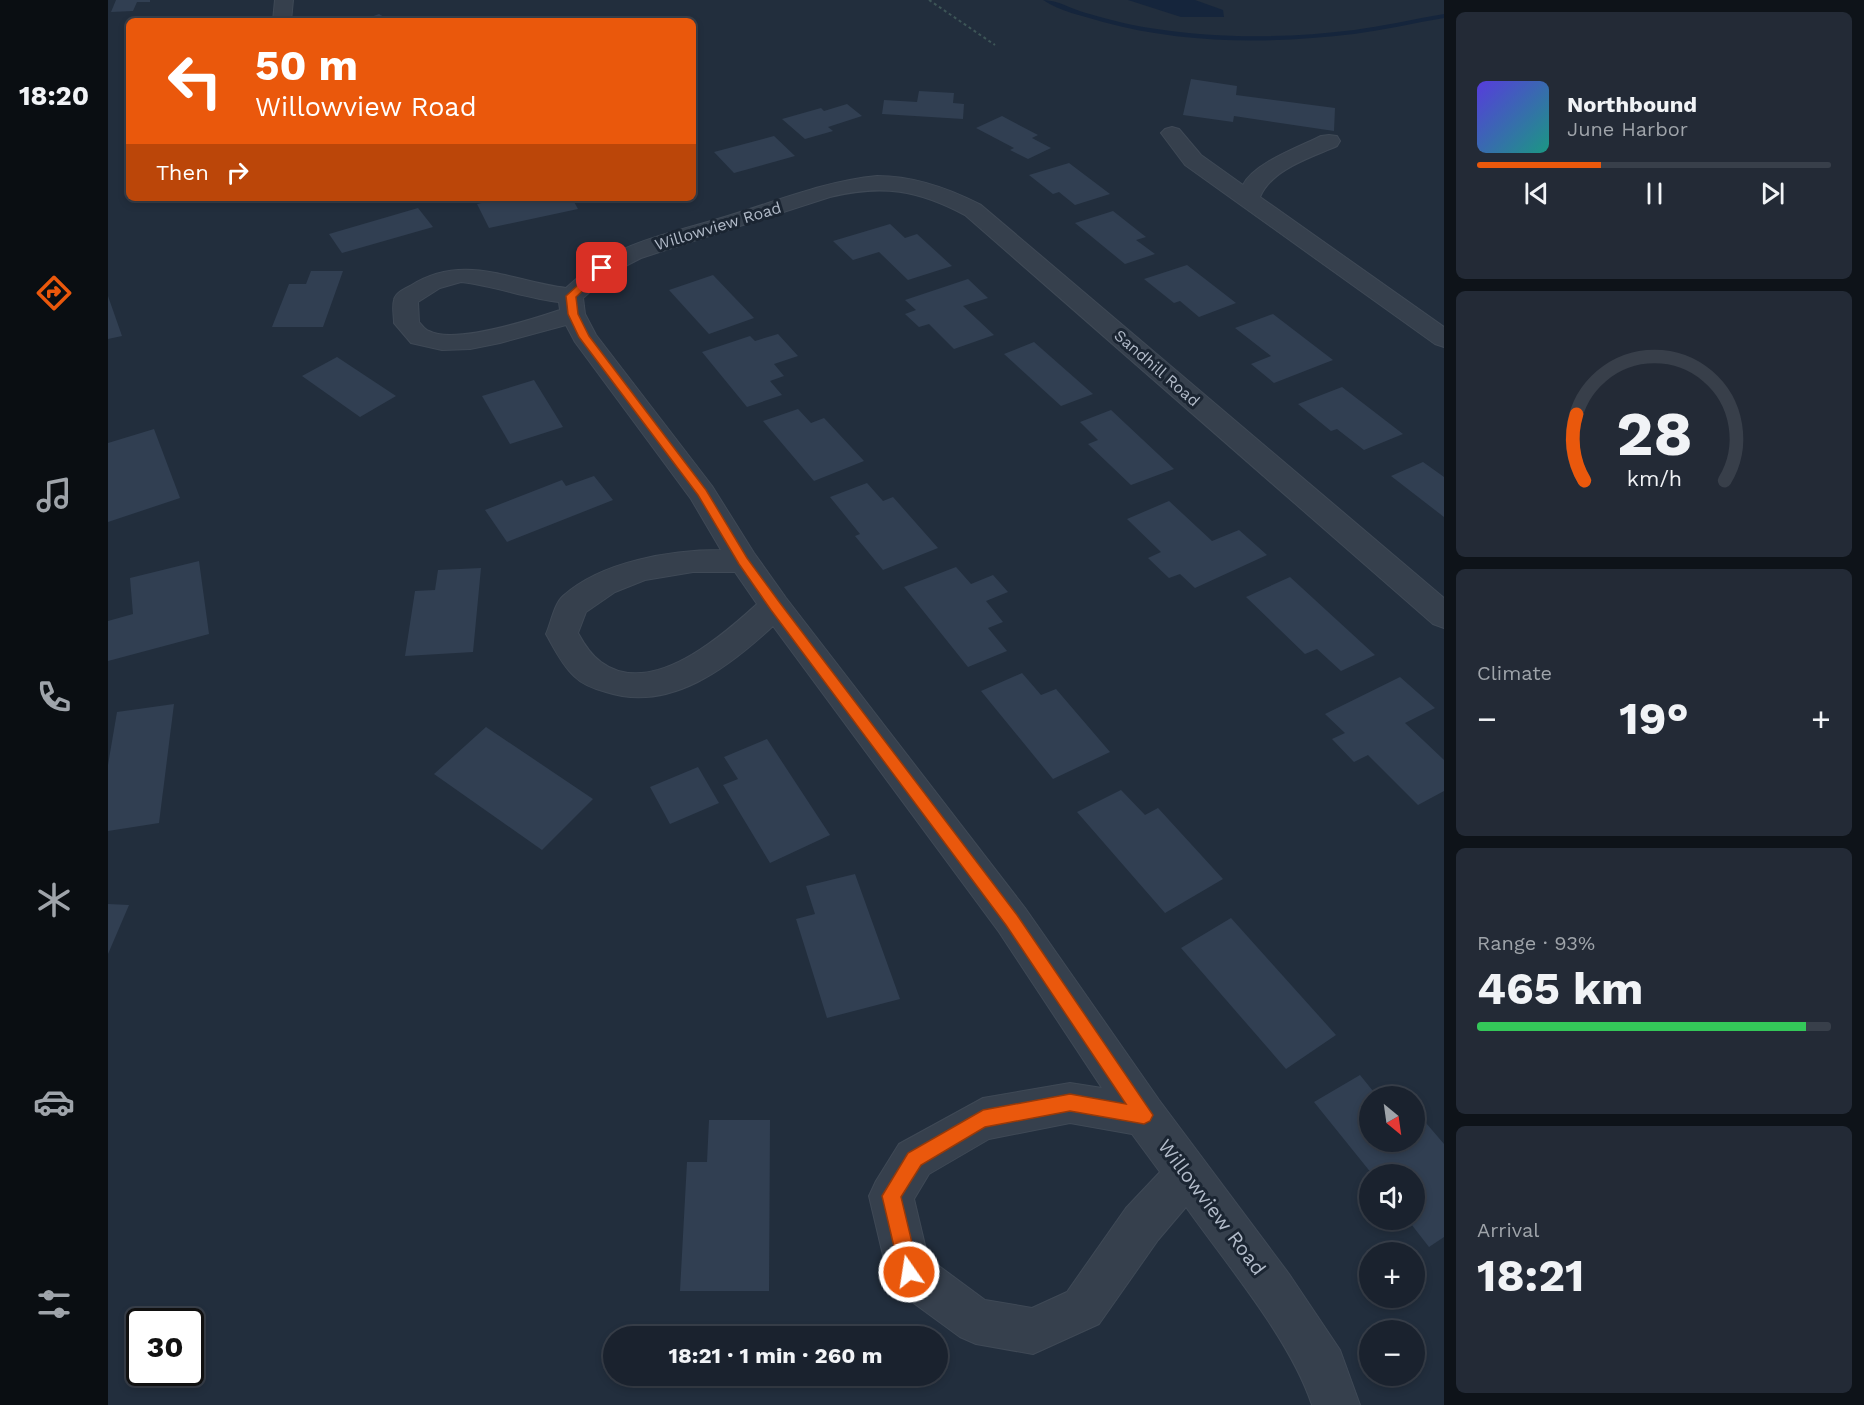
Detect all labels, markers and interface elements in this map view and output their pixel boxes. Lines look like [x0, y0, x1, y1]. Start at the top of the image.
text: 50 m [255, 41, 358, 90]
icon: left [156, 42, 234, 120]
text: 18:20 [19, 80, 89, 112]
text: Willowview Road [255, 91, 477, 123]
text: Northbound [1567, 92, 1697, 117]
text: June Harbor [1567, 117, 1688, 141]
icon: right [221, 156, 254, 189]
text: Then [156, 160, 209, 185]
icon: previous [1520, 177, 1553, 210]
icon: pause [1638, 177, 1671, 210]
icon: next [1756, 177, 1789, 210]
street label: Willowview Road [652, 198, 784, 254]
pin [576, 242, 627, 293]
icon: arrive [585, 251, 618, 284]
icon: directions [33, 272, 75, 314]
street label: Sandhill Road [1110, 326, 1204, 410]
text: 28 [1616, 397, 1692, 470]
text: km/h [1626, 466, 1682, 491]
icon: music [33, 474, 75, 516]
text: Climate [1477, 661, 1552, 685]
icon: phone [33, 676, 75, 718]
text: 19° [1619, 692, 1689, 745]
text: − [1477, 699, 1497, 738]
text: + [1811, 699, 1831, 738]
icon: climate [33, 879, 75, 921]
text: Range · 93% [1477, 931, 1595, 955]
text: 465 km [1477, 962, 1643, 1015]
icon: car [33, 1081, 75, 1123]
north arrow [1359, 1086, 1425, 1152]
map controls [1359, 1086, 1425, 1386]
street label: Willowview Road [1153, 1134, 1271, 1280]
button: sound [1359, 1164, 1425, 1230]
text: Arrival [1477, 1218, 1539, 1242]
position arrow [877, 1240, 941, 1304]
button: + [1359, 1242, 1425, 1308]
text: 18:21 [1477, 1249, 1584, 1302]
icon: filters [33, 1283, 75, 1325]
speed limit sign: 30 [126, 1308, 204, 1386]
button: − [1359, 1320, 1425, 1386]
text: 18:21 · 1 min · 260 m [669, 1343, 882, 1368]

